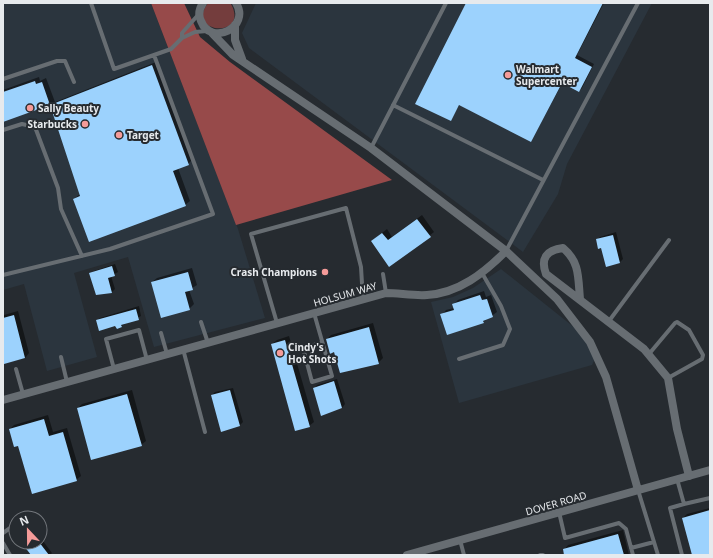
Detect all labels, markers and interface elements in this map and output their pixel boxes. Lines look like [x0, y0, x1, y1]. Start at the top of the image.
place label: Walmart Supercenter [516, 62, 578, 88]
marker: Walmart Supercenter [503, 70, 513, 80]
place label: Sally Beauty [38, 101, 99, 115]
marker: Sally Beauty [25, 103, 35, 113]
place label: Starbucks [27, 117, 77, 131]
marker: Starbucks [80, 119, 90, 129]
place label: Target [127, 128, 160, 142]
marker: Target [114, 130, 124, 140]
place label: Crash Champions [230, 265, 317, 279]
marker: Crash Champions [320, 267, 330, 277]
street label: HOLSUM WAY [312, 278, 379, 310]
place label: Cindy's Hot Shots [288, 340, 336, 366]
marker: Cindy's Hot Shots [275, 348, 285, 358]
street label: DOVER ROAD [524, 488, 588, 518]
north arrow [8, 510, 48, 550]
text: N [17, 512, 31, 529]

